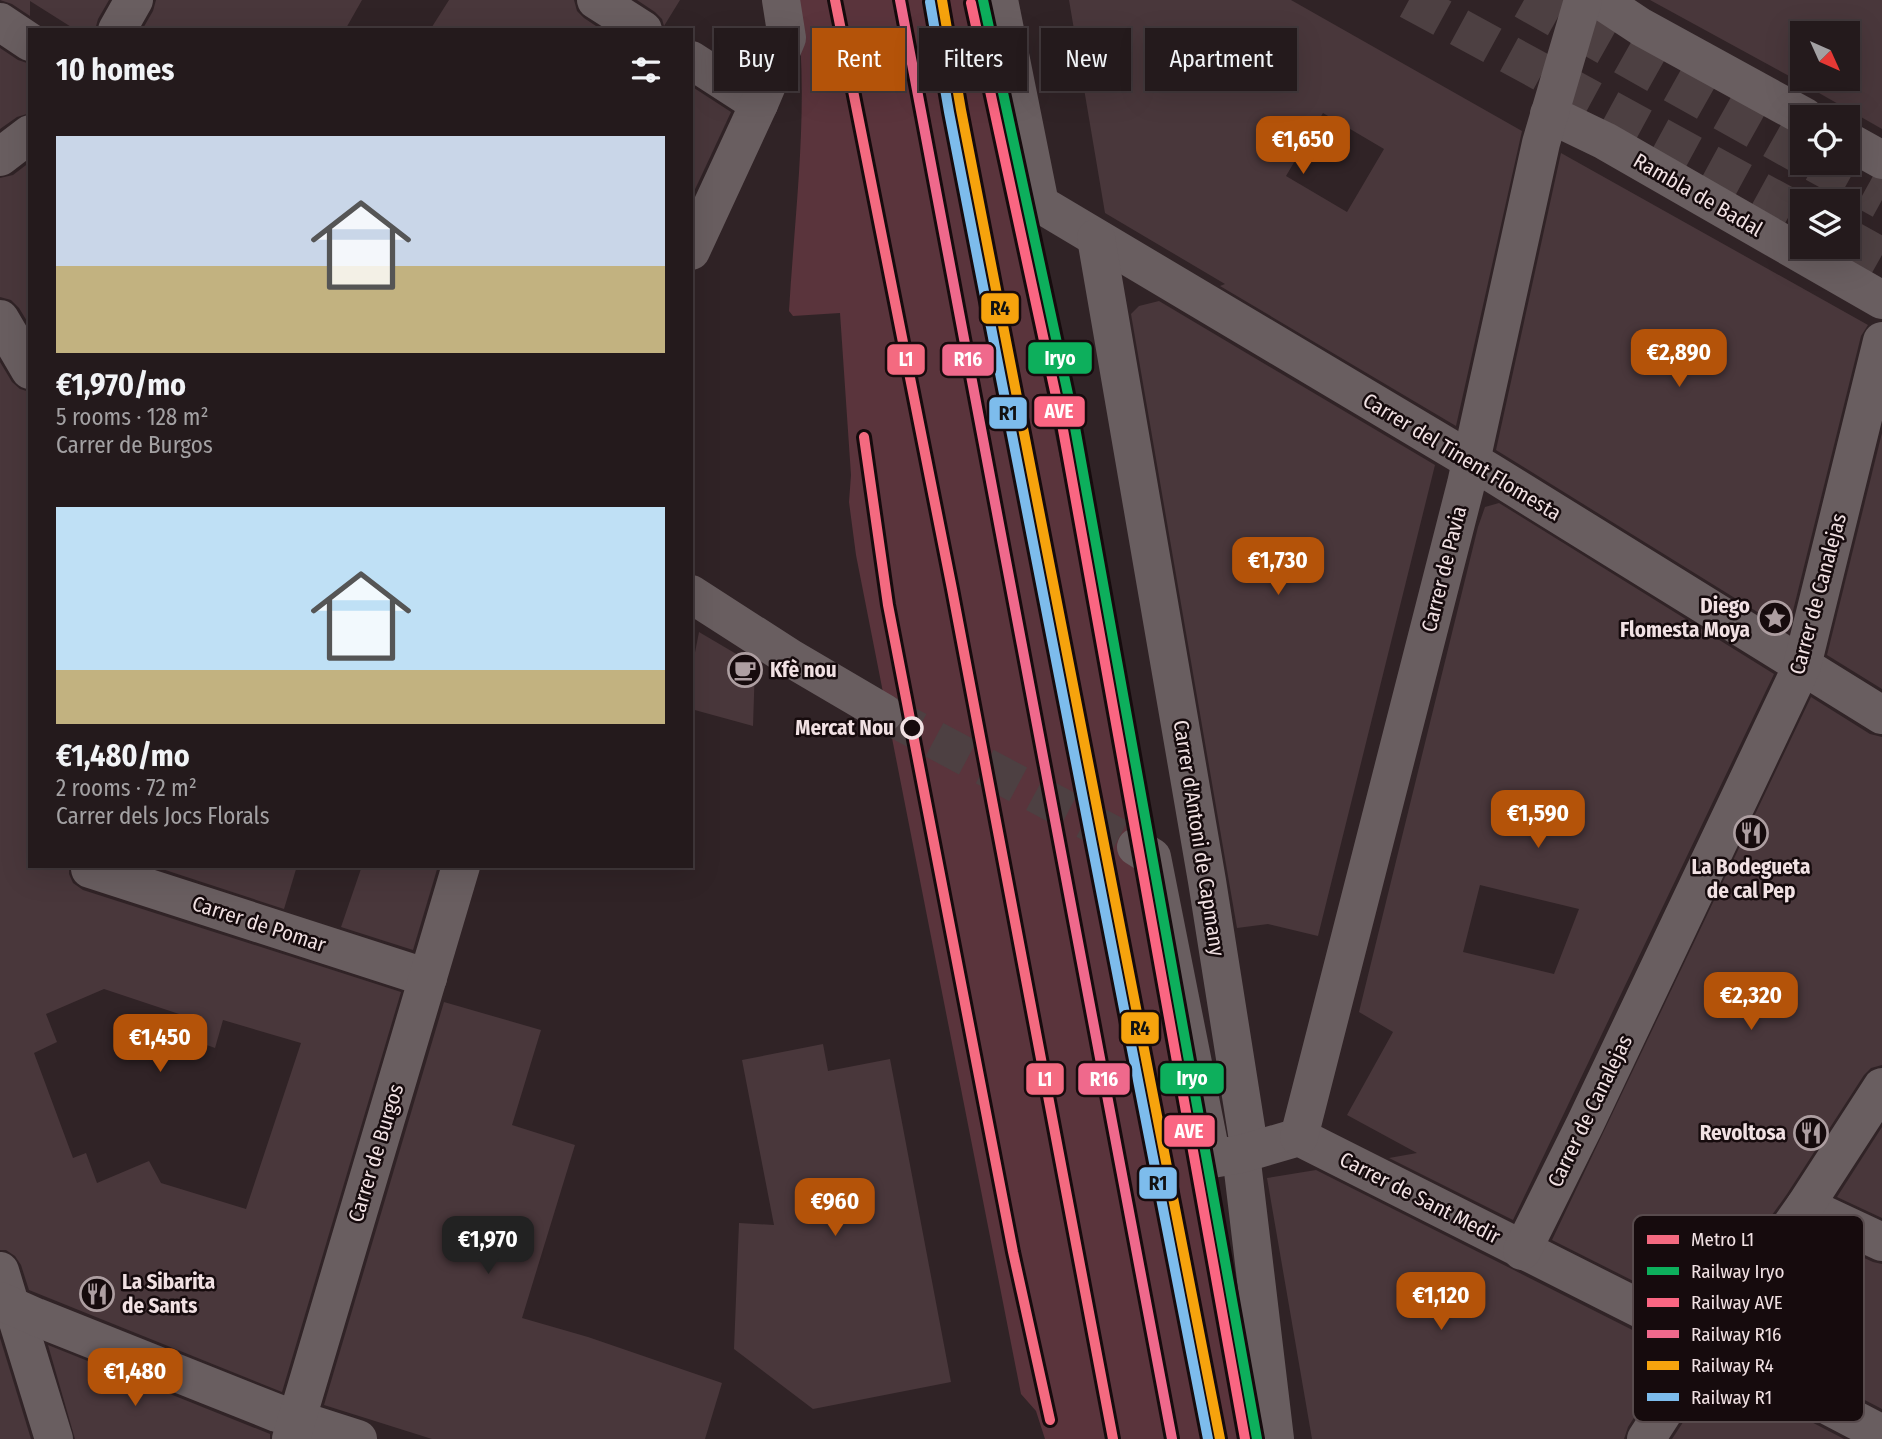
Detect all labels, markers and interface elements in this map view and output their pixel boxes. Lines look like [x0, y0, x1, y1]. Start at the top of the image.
north arrow [1790, 21, 1860, 91]
map controls [1790, 21, 1860, 259]
chip: Buy [714, 28, 798, 91]
chip: Rent [812, 28, 905, 91]
chip: Filters [919, 28, 1027, 91]
chip: New [1041, 28, 1131, 91]
chip: Apartment [1145, 28, 1297, 91]
icon: filters [627, 51, 665, 89]
text: 10 homes [56, 52, 174, 88]
button: locate [1790, 105, 1860, 175]
pin: €1,650 [1246, 116, 1360, 176]
text: €1,650 [1272, 125, 1334, 153]
street label: Rambla de Badal [1629, 148, 1768, 243]
icon: home [298, 182, 424, 308]
button: layers [1790, 189, 1860, 259]
line badge: R4 [980, 292, 1020, 325]
text: R4 [990, 297, 1010, 320]
pin: €2,890 [1622, 330, 1736, 389]
text: €2,890 [1647, 338, 1711, 366]
line badge: Iryo [1027, 341, 1093, 375]
line badge: L1 [886, 343, 926, 376]
line badge: R16 [941, 343, 995, 377]
text: Iryo [1044, 347, 1076, 370]
text: L1 [899, 348, 913, 371]
text: R16 [954, 348, 982, 371]
text: €1,970/mo [56, 367, 186, 403]
street label: Carrer del Tinent Flomesta [1358, 387, 1566, 527]
line badge: AVE [1033, 395, 1086, 428]
line badge: R1 [988, 396, 1028, 430]
text: AVE [1044, 400, 1073, 423]
text: R1 [999, 402, 1017, 425]
text: 5 rooms · 128 m² [56, 403, 209, 431]
text: Carrer de Burgos [56, 431, 213, 459]
street label: Carrer de Pavia [1416, 503, 1472, 635]
street label: Carrer de Canalejas [1784, 510, 1852, 678]
pin: €1,730 [1221, 538, 1335, 597]
text: €1,730 [1248, 546, 1308, 574]
icon: home [298, 553, 424, 679]
place label: Diego Flomesta Moya [1620, 593, 1750, 643]
place icon: Diego Flomesta Moya [1756, 599, 1794, 637]
cafe icon: Kfè nou [726, 651, 764, 689]
place label: Kfè nou [770, 657, 837, 683]
place label: Mercat Nou [795, 715, 894, 741]
marker: Mercat Nou [901, 717, 923, 739]
street label: Carrer d'Antoni de Capmany [1168, 718, 1231, 958]
text: €1,480/mo [56, 738, 190, 774]
text: 2 rooms · 72 m² [56, 774, 197, 802]
pin: €1,590 [1481, 790, 1595, 850]
text: €1,590 [1507, 799, 1569, 827]
text: Carrer dels Jocs Florals [56, 802, 270, 830]
restaurant icon: La Bodegueta de cal Pep [1732, 814, 1770, 852]
place label: La Bodegueta de cal Pep [1692, 854, 1810, 904]
street label: Carrer de Pomar [189, 890, 330, 958]
pin: €2,320 [1694, 972, 1808, 1032]
text: €2,320 [1720, 981, 1782, 1009]
line badge: R4 [1120, 1011, 1160, 1045]
pin: €1,450 [103, 1014, 217, 1074]
text: R4 [1130, 1017, 1150, 1040]
text: €1,450 [129, 1023, 191, 1051]
street label: Carrer de Canalejas [1542, 1031, 1638, 1191]
line badge: L1 [1025, 1062, 1065, 1096]
line badge: R16 [1077, 1062, 1131, 1096]
line badge: Iryo [1159, 1062, 1225, 1095]
text: Iryo [1176, 1067, 1208, 1090]
text: L1 [1038, 1068, 1052, 1091]
text: R16 [1090, 1068, 1118, 1091]
street label: Carrer de Burgos [343, 1081, 409, 1225]
line badge: AVE [1163, 1114, 1216, 1148]
restaurant icon: Revoltosa [1792, 1114, 1830, 1152]
text: AVE [1174, 1120, 1203, 1143]
place label: Revoltosa [1700, 1120, 1786, 1146]
street label: Carrer de Sant Medir [1335, 1146, 1505, 1250]
line badge: R1 [1138, 1166, 1178, 1200]
text: R1 [1149, 1172, 1167, 1195]
pin: €960 [794, 1178, 876, 1238]
text: €960 [811, 1187, 859, 1215]
legend [1633, 1215, 1864, 1422]
pin: €1,970 [431, 1216, 545, 1276]
text: €1,970 [458, 1225, 518, 1253]
text: Metro L1 [1691, 1228, 1754, 1251]
text: Railway Iryo [1691, 1260, 1784, 1283]
place label: La Sibarita de Sants [122, 1269, 215, 1319]
pin: €1,120 [1384, 1272, 1498, 1332]
restaurant icon: La Sibarita de Sants [78, 1275, 116, 1313]
text: €1,120 [1412, 1281, 1470, 1309]
text: Railway AVE [1691, 1291, 1783, 1314]
text: Railway R16 [1691, 1323, 1782, 1346]
pin: €1,480 [78, 1348, 192, 1408]
text: Railway R4 [1691, 1354, 1774, 1377]
text: €1,480 [104, 1357, 166, 1385]
text: Railway R1 [1691, 1386, 1772, 1409]

